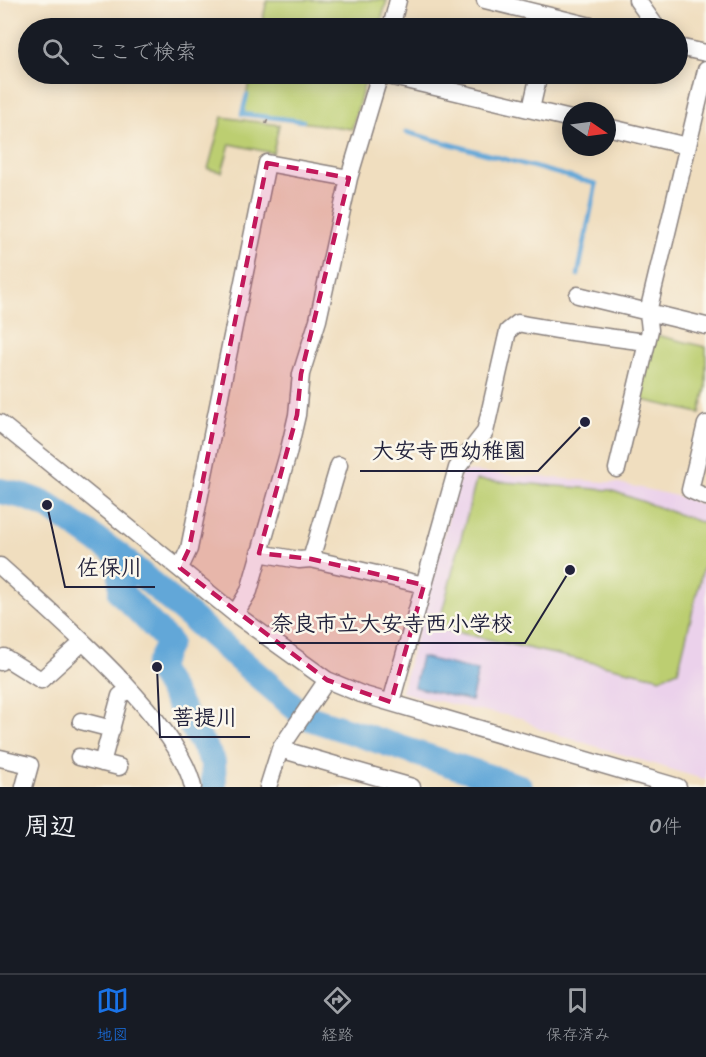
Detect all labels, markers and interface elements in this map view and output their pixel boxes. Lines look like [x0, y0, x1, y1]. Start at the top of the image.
search box [18, 18, 688, 84]
text: ここで検索 [87, 32, 197, 71]
icon: search [39, 35, 72, 68]
north arrow [562, 102, 616, 156]
callout: 大安寺西幼稚園 [360, 431, 538, 471]
text: 大安寺西幼稚園 [372, 431, 526, 470]
callout: 佐保川 [65, 547, 155, 587]
text: 佐保川 [77, 548, 143, 587]
callout: 奈良市立大安寺西小学校 [259, 603, 525, 643]
text: 奈良市立大安寺西小学校 [271, 604, 513, 643]
callout: 菩提川 [160, 697, 250, 737]
text: 菩提川 [172, 698, 238, 737]
text: 周辺 [24, 803, 76, 849]
text: 0件 [649, 809, 682, 844]
tab: 地図 [96, 984, 129, 1049]
tab: 経路 [321, 984, 354, 1049]
tab: 保存済み [546, 984, 610, 1049]

